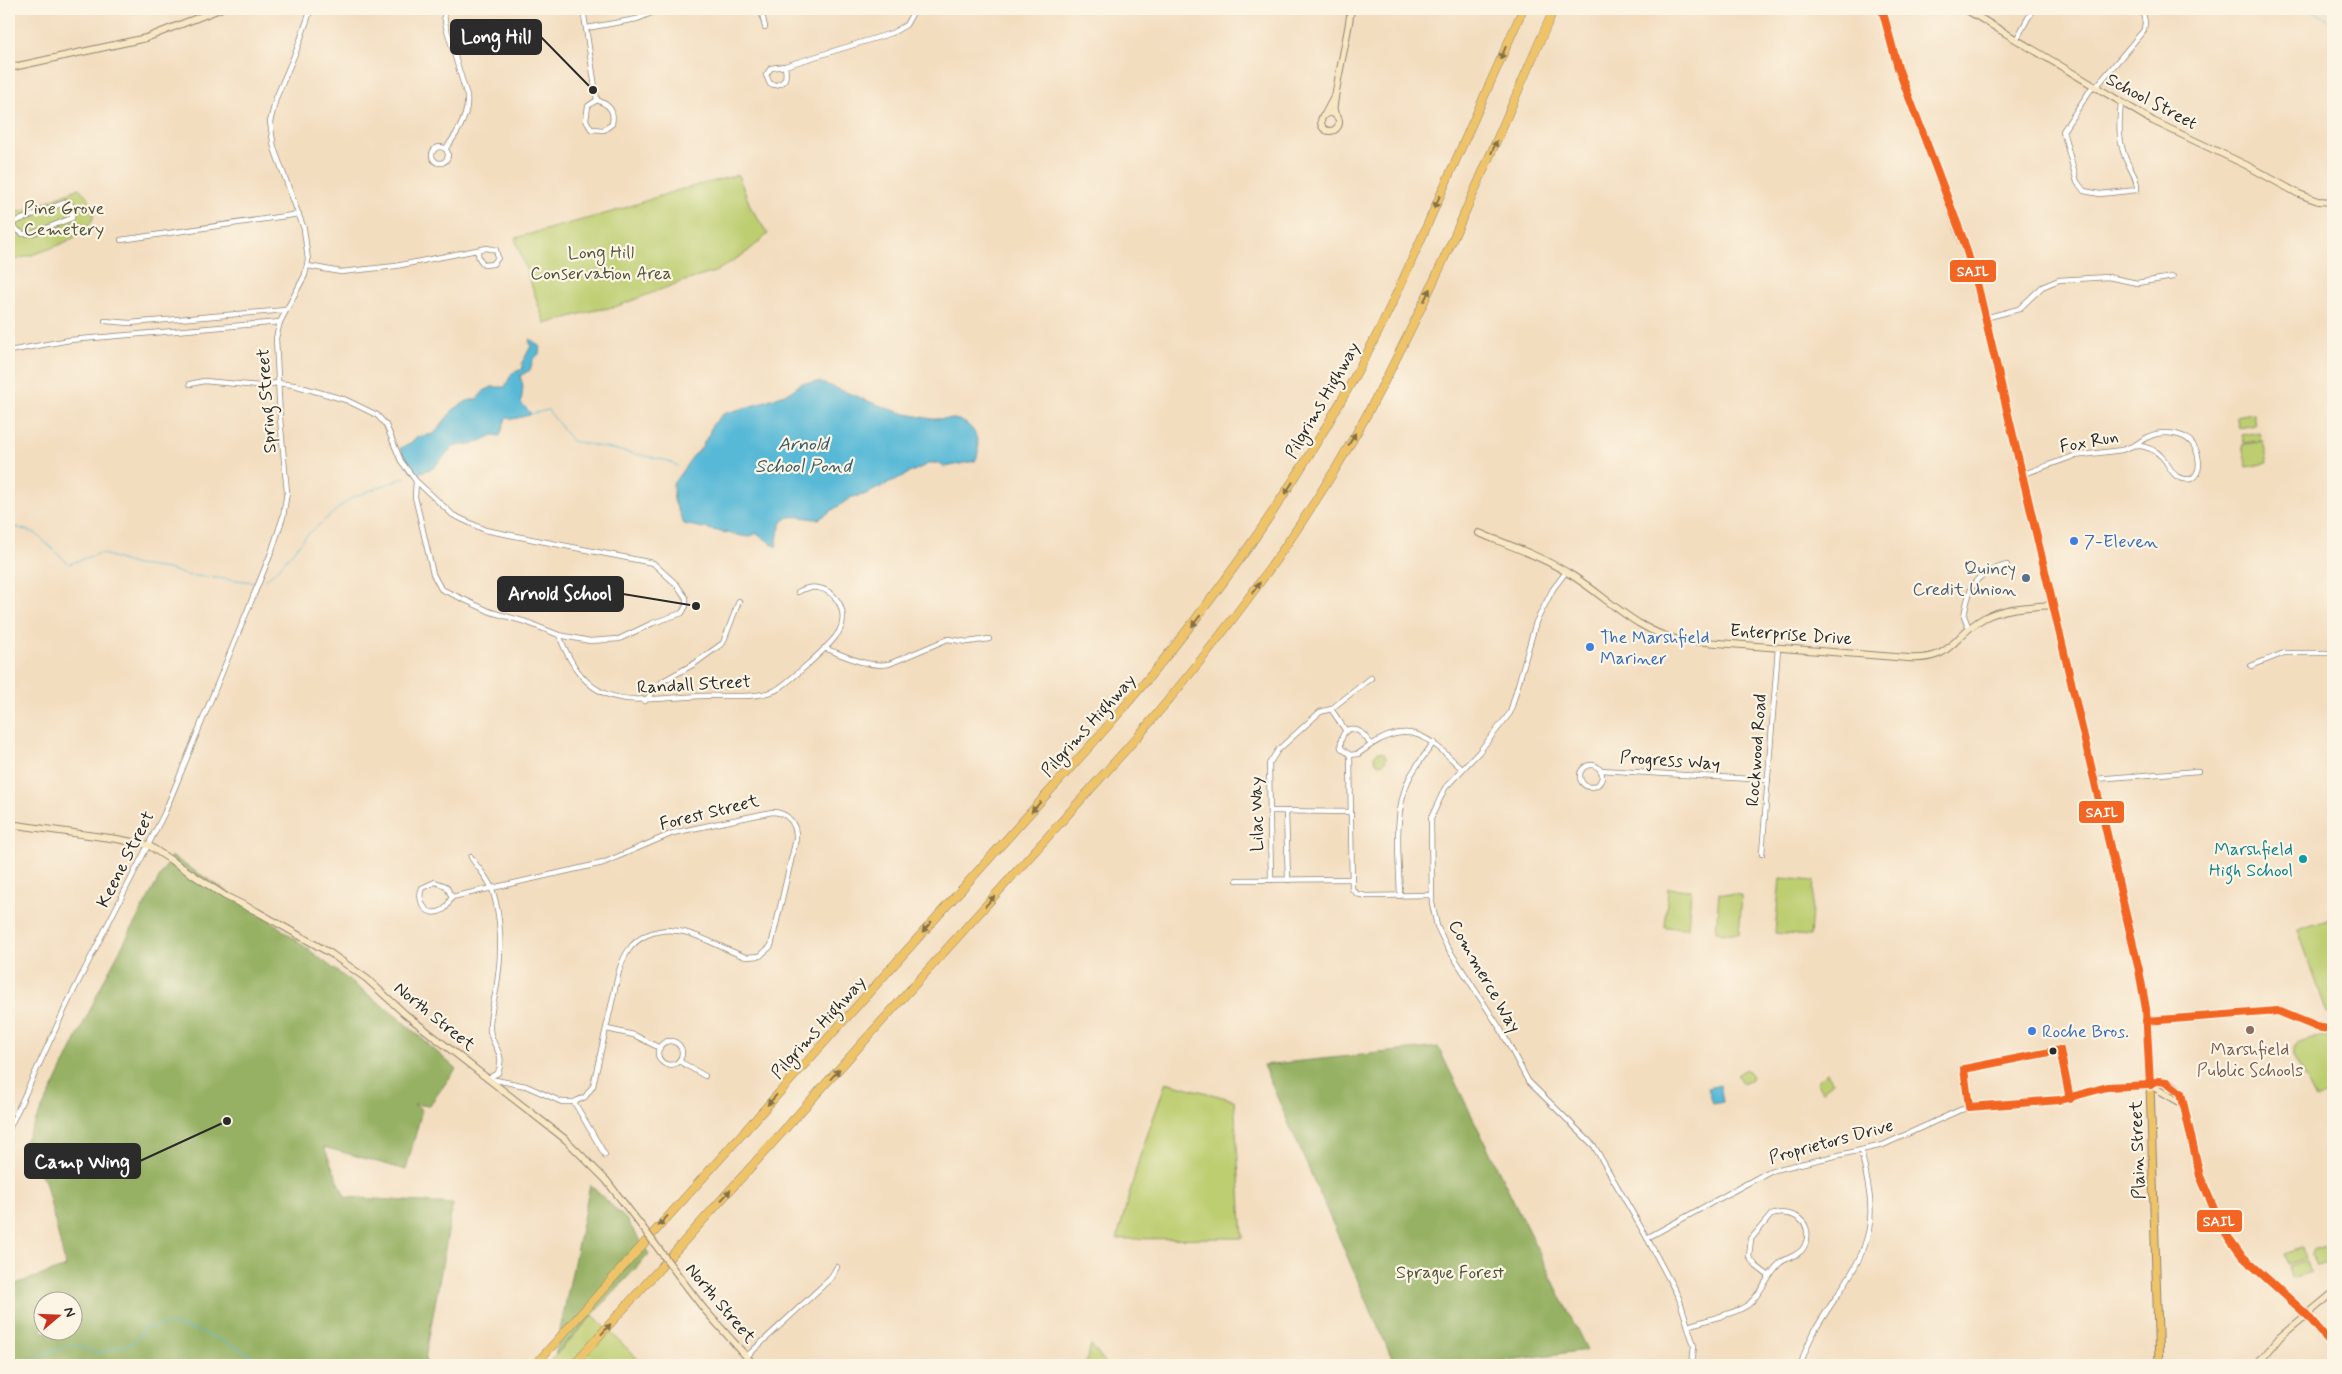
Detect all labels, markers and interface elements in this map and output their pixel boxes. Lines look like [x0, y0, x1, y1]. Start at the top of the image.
callout: Long Hill [451, 20, 541, 54]
text: Long Hill [461, 25, 531, 53]
one-way arrow [1498, 46, 1506, 60]
street label: School Street [2102, 68, 2202, 136]
one-way arrow [1490, 140, 1498, 154]
one-way arrow [1433, 195, 1441, 209]
park label: Pine Grove Cemetery [24, 197, 105, 242]
park label: Long Hill Conservation Area [530, 241, 672, 286]
line badge: SAIL [1949, 259, 1997, 283]
text: SAIL [1957, 263, 1989, 281]
one-way arrow [1424, 288, 1432, 302]
street label: Pilgrims Highway [1280, 338, 1368, 464]
street label: Spring Street [251, 348, 285, 454]
street label: Fox Run [2058, 425, 2121, 459]
water label: Arnold School Pond [755, 432, 853, 479]
one-way arrow [1348, 433, 1357, 446]
one-way arrow [1284, 481, 1294, 494]
place label: 7-Eleven [2084, 530, 2158, 554]
marker: 7-Eleven [2068, 535, 2080, 547]
place label: Quincy Credit Union [1912, 557, 2016, 602]
marker: Quincy Credit Union [2020, 572, 2032, 584]
callout: Arnold School [498, 577, 623, 611]
one-way arrow [1251, 581, 1261, 595]
text: Arnold School [508, 582, 612, 607]
one-way arrow [1191, 614, 1201, 628]
street label: Enterprise Drive [1729, 619, 1853, 651]
place label: The Marshfield Mariner [1600, 626, 1710, 671]
marker: The Marshfield Mariner [1584, 641, 1596, 653]
street label: Pilgrims Highway [1036, 669, 1143, 784]
street label: Randall Street [636, 670, 752, 700]
street label: Rockwood Road [1741, 693, 1773, 807]
street label: Progress Way [1619, 746, 1721, 776]
street label: Lilac Way [1244, 776, 1270, 852]
street label: Forest Street [657, 789, 762, 837]
one-way arrow [1030, 800, 1042, 812]
line badge: SAIL [2078, 800, 2125, 824]
text: SAIL [2086, 804, 2118, 822]
street label: Keene Street [91, 807, 161, 912]
place label: Marshfield High School [2209, 838, 2293, 885]
marker: Marshfield High School [2297, 853, 2309, 865]
one-way arrow [984, 896, 996, 908]
street label: Commerce Way [1442, 916, 1526, 1037]
one-way arrow [921, 921, 933, 933]
street label: Pilgrims Highway [766, 971, 873, 1086]
street label: North Street [389, 977, 480, 1057]
place label: Roche Bros. [2042, 1020, 2129, 1044]
marker: Marshfield Public Schools [2244, 1024, 2256, 1036]
marker: Roche Bros. [2026, 1025, 2038, 1037]
place label: Marshfield Public Schools [2197, 1038, 2303, 1083]
unlabelled marker [2048, 1046, 2058, 1056]
one-way arrow [829, 1069, 841, 1081]
one-way arrow [766, 1094, 778, 1106]
street label: Plain Street [2124, 1100, 2152, 1200]
street label: Proprietors Drive [1766, 1114, 1896, 1170]
callout: Camp Wing [25, 1144, 140, 1178]
text: Camp Wing [34, 1150, 130, 1178]
one-way arrow [721, 1189, 732, 1202]
line badge: SAIL [2196, 1209, 2243, 1233]
text: SAIL [2203, 1213, 2235, 1231]
one-way arrow [657, 1215, 669, 1227]
street label: North Street [679, 1258, 761, 1349]
park label: Sprague Forest [1396, 1261, 1505, 1285]
north arrow [32, 1292, 82, 1342]
text: N [59, 1305, 79, 1319]
one-way arrow [600, 1323, 612, 1335]

